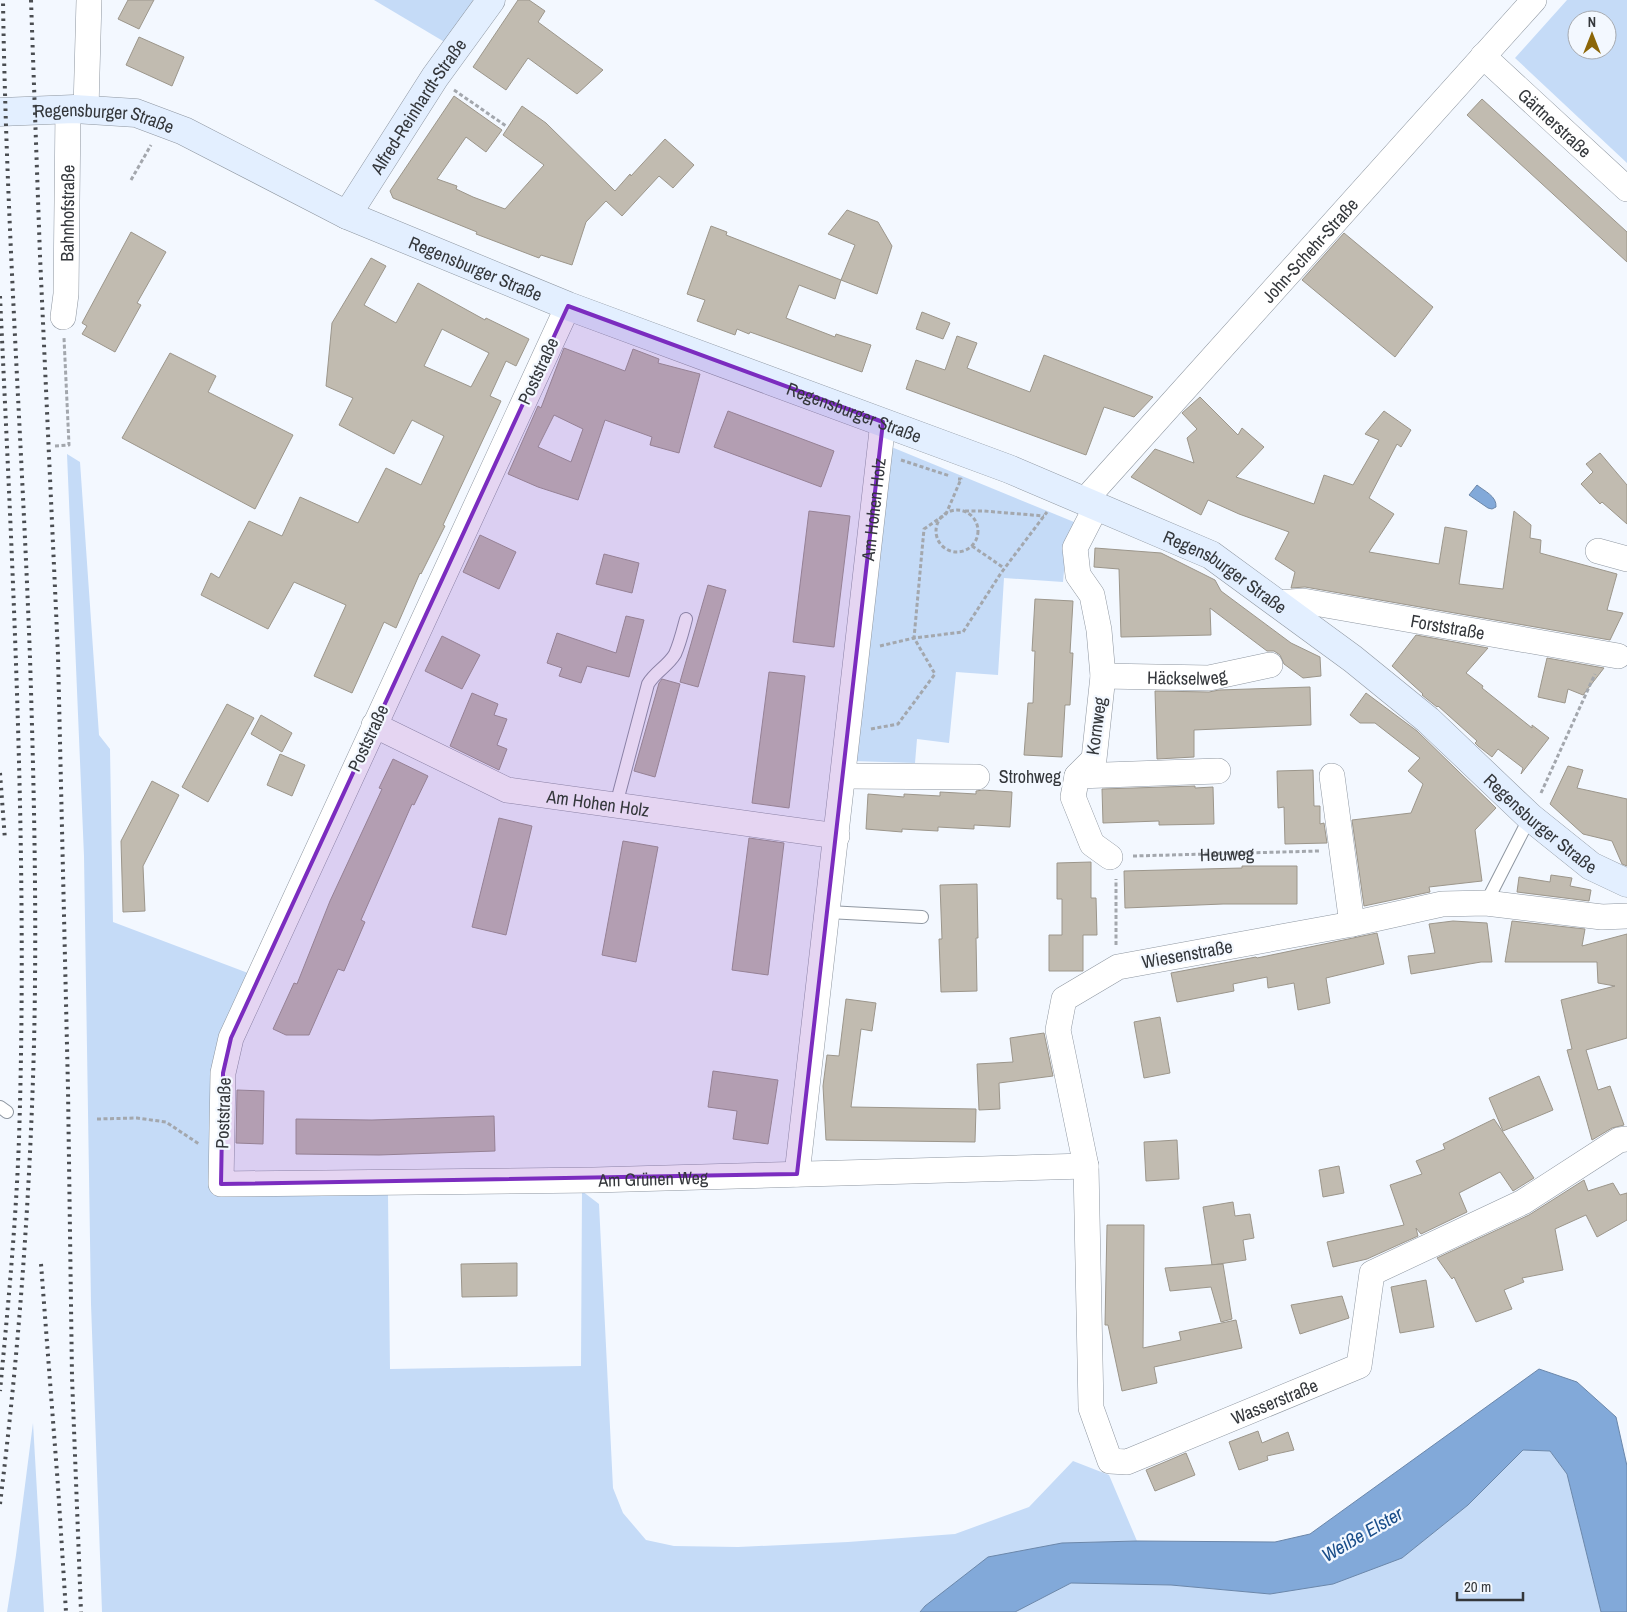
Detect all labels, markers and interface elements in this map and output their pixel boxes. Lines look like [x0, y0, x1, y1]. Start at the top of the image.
north arrow [1567, 10, 1617, 60]
text: N [1588, 13, 1596, 31]
street label: Alfred-Reinhardt-Straße [363, 33, 472, 179]
street label: Gärtnerstraße [1513, 82, 1597, 163]
street label: Regensburger Straße [33, 96, 178, 139]
street label: Bahnhofstraße [54, 165, 80, 262]
street label: John-Schehr-Straße [1256, 192, 1363, 308]
street label: Regensburger Straße [405, 229, 546, 307]
street label: Poststraße [512, 333, 564, 409]
street label: Regensburger Straße [783, 375, 925, 448]
street label: Am Hohen Holz [855, 457, 891, 563]
street label: Regensburger Straße [1160, 524, 1292, 619]
street label: Forststraße [1409, 608, 1487, 645]
street label: Häckselweg [1147, 662, 1230, 691]
street label: Kornweg [1080, 695, 1113, 757]
street label: Poststraße [342, 700, 394, 776]
street label: Strohweg [999, 764, 1062, 789]
street label: Regensburger Straße [1479, 767, 1601, 879]
street label: Am Hohen Holz [544, 783, 651, 822]
street label: Heuweg [1200, 840, 1255, 867]
street label: Wiesenstraße [1140, 934, 1234, 974]
street label: Poststraße [209, 1077, 237, 1149]
street label: Am Grünen Weg [597, 1164, 709, 1192]
street label: Wasserstraße [1227, 1372, 1321, 1430]
water label: Weiße Elster [1317, 1500, 1408, 1568]
scale bar [1457, 1570, 1523, 1602]
text: 20 m [1464, 1576, 1491, 1597]

